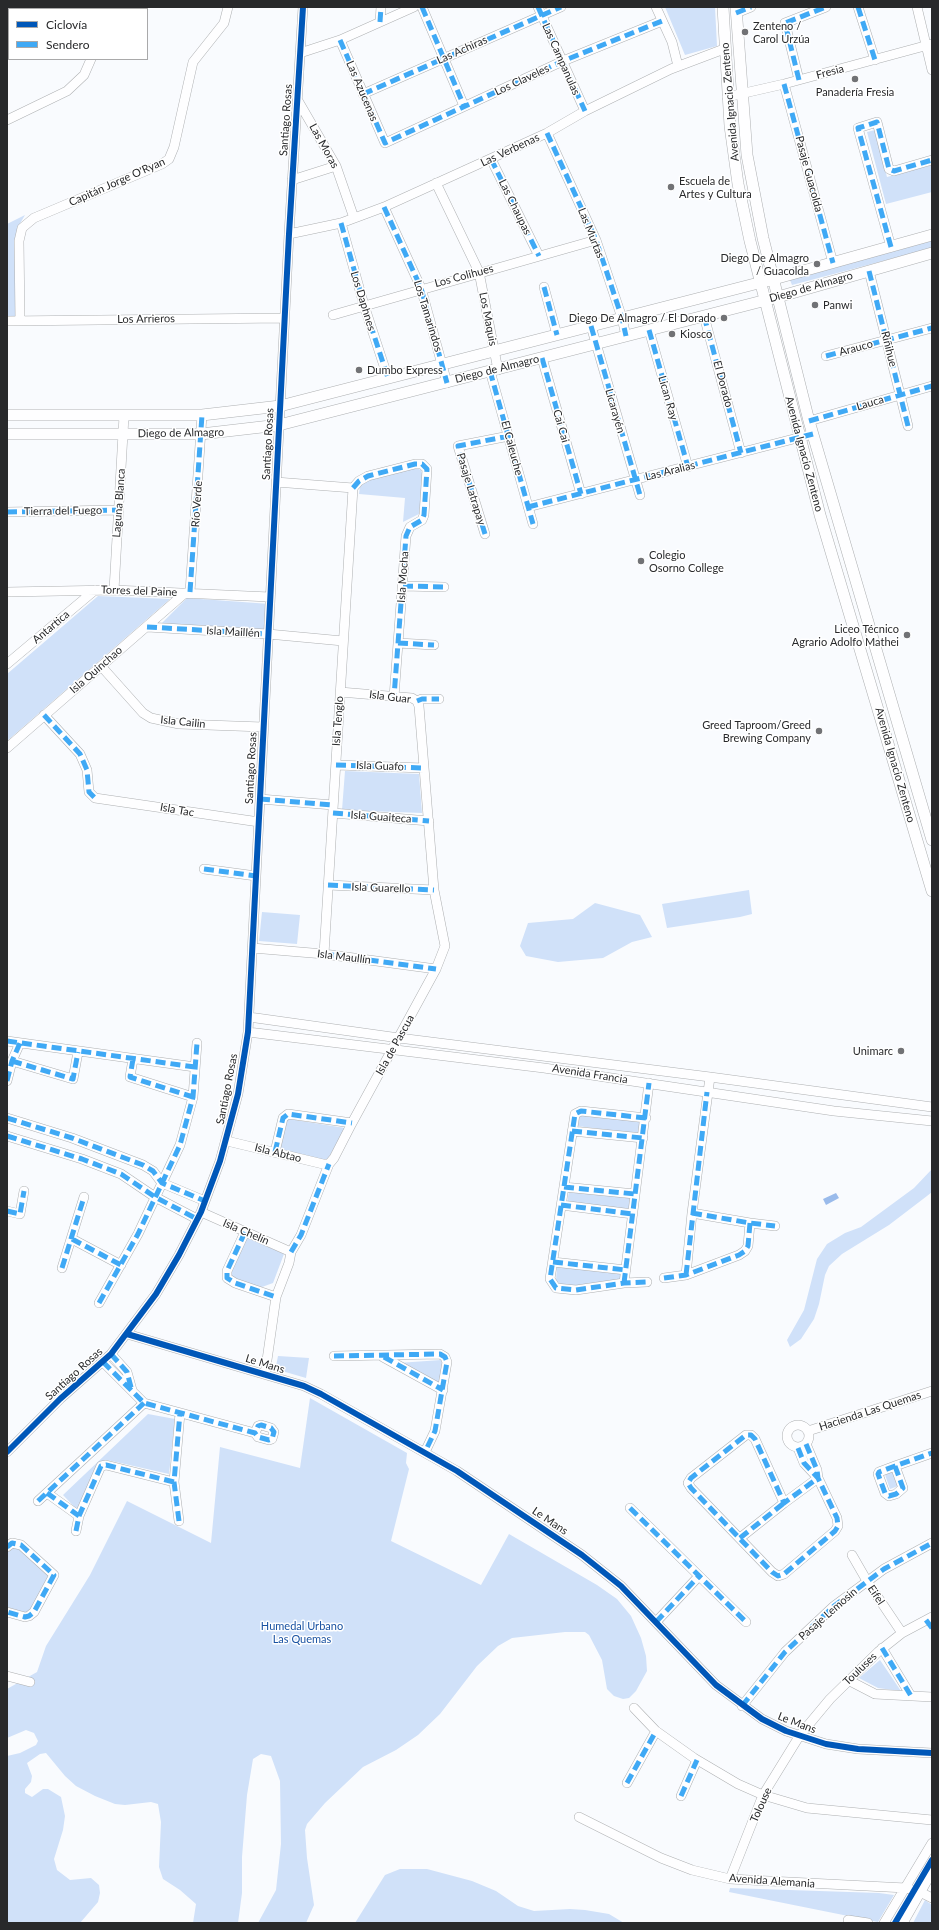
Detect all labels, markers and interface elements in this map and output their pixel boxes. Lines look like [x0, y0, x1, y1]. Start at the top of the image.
legend [8, 8, 148, 60]
text: Ciclovía [46, 17, 87, 32]
place label: Zenteno / Carol Urzúa [753, 19, 810, 45]
street label: Las Campanulas [539, 21, 583, 97]
marker: Zenteno / Carol Urzúa [740, 27, 750, 37]
street label: Las Achiras [435, 33, 489, 67]
text: Sendero [46, 37, 90, 52]
street label: Avenida Ignacio Zenteno [718, 42, 742, 162]
street label: Las Azucenas [343, 59, 381, 123]
street label: Los Claveles [493, 62, 551, 98]
street label: Fresia [815, 62, 845, 82]
marker: Panadería Fresia [850, 74, 860, 84]
street label: Santiago Rosas [277, 84, 295, 156]
place label: Panadería Fresia [816, 85, 894, 99]
street label: Las Moras [306, 121, 342, 171]
street label: Las Verbenas [478, 131, 542, 169]
street label: Pasaje Guacolda [792, 134, 826, 214]
street label: Capitán Jorge O'Ryan [67, 155, 167, 209]
place label: Escuela de Artes y Cultura [679, 174, 752, 200]
street label: Las Chaupas [496, 177, 534, 237]
marker: Escuela de Artes y Cultura [666, 182, 676, 192]
street label: Las Murtas [575, 206, 607, 260]
place label: Diego De Almagro / Guacolda [720, 251, 809, 277]
marker: Diego De Almagro / Guacolda [812, 259, 822, 269]
street label: Los Colihues [433, 262, 495, 290]
street label: Diego de Almagro [768, 269, 854, 305]
street label: Los Daphnes [348, 270, 378, 332]
street label: Los Tamarindos [411, 279, 445, 353]
street label: Los Maquis [476, 291, 500, 347]
place label: Panwi [823, 298, 852, 312]
marker: Panwi [810, 300, 820, 310]
place label: Diego De Almagro / El Dorado [569, 311, 716, 325]
street label: Los Arrieros [117, 312, 175, 326]
marker: Diego De Almagro / El Dorado [719, 313, 729, 323]
place label: Kiosco [680, 327, 712, 341]
marker: Kiosco [667, 329, 677, 339]
street label: Riñihue [878, 330, 900, 368]
street label: Arauco [838, 337, 874, 359]
street label: Diego de Almagro [453, 352, 541, 386]
street label: El Dorado [710, 359, 736, 409]
place label: Dumbo Express [367, 363, 443, 377]
marker: Dumbo Express [354, 365, 364, 375]
street label: Lican Ray [655, 374, 681, 422]
street label: Licarayén [602, 387, 628, 435]
street label: Lauca [855, 393, 885, 413]
street label: Avenida Ignacio Zenteno [782, 395, 826, 513]
street label: Santiago Rosas [260, 408, 276, 480]
street label: Cai Cai [550, 408, 572, 444]
street label: El Caleuche [498, 419, 526, 477]
street label: Diego de Almagro [138, 426, 224, 440]
street label: Pasaje Latrapay [454, 451, 488, 527]
street label: Las Aralias [644, 458, 696, 484]
street label: Laguna Blanca [110, 468, 128, 538]
street label: Río Verde [189, 480, 205, 528]
street label: Tierra del Fuego [24, 504, 102, 518]
place label: Colegio Osorno College [649, 548, 724, 574]
street label: Isla Mocha [395, 551, 411, 603]
marker: Colegio Osorno College [636, 556, 646, 566]
street label: Torres del Paine [101, 583, 177, 599]
street label: Antartica [30, 608, 72, 646]
place label: Liceo Técnico Agrario Adolfo Mathei [792, 622, 899, 648]
street label: Isla Maillén [206, 624, 260, 640]
marker: Liceo Técnico Agrario Adolfo Mathei [902, 630, 912, 640]
street label: Isla Quinchao [67, 644, 125, 696]
street label: Isla Guar [368, 688, 412, 706]
street label: Isla Tenglo [330, 695, 346, 747]
street label: Avenida Ignacio Zenteno [872, 706, 918, 824]
street label: Isla Cailin [160, 713, 206, 731]
place label: Greed Taproom/Greed Brewing Company [702, 718, 811, 744]
marker: Greed Taproom/Greed Brewing Company [814, 726, 824, 736]
street label: Santiago Rosas [243, 732, 259, 804]
street label: Isla Guafo [356, 759, 404, 773]
street label: Isla Tac [159, 801, 195, 819]
street label: Isla Guaiteca [350, 808, 412, 826]
street label: Isla Guarello [351, 880, 411, 896]
street label: Isla Maullín [316, 947, 372, 967]
street label: Isla de Pascua [373, 1013, 417, 1077]
place label: Unimarc [853, 1044, 893, 1058]
marker: Unimarc [896, 1046, 906, 1056]
street label: Santiago Rosas [214, 1052, 240, 1126]
street label: Avenida Francia [551, 1062, 629, 1086]
street label: Isla Abtao [253, 1141, 303, 1165]
street label: Isla Chelín [221, 1216, 271, 1248]
street label: Santiago Rosas [43, 1345, 105, 1403]
street label: Le Mans [244, 1352, 286, 1376]
street label: Hacienda Las Quemas [817, 1388, 923, 1434]
street label: Le Mans [530, 1504, 570, 1538]
street label: Eifel [865, 1583, 887, 1607]
street label: Pasaje Lemosin [796, 1585, 860, 1643]
park label: Humedal Urbano Las Quemas [261, 1619, 343, 1645]
street label: Touluses [840, 1650, 880, 1688]
street label: Le Mans [776, 1710, 818, 1736]
street label: Tolouse [747, 1785, 775, 1825]
street label: Avenida Alemania [729, 1871, 815, 1891]

